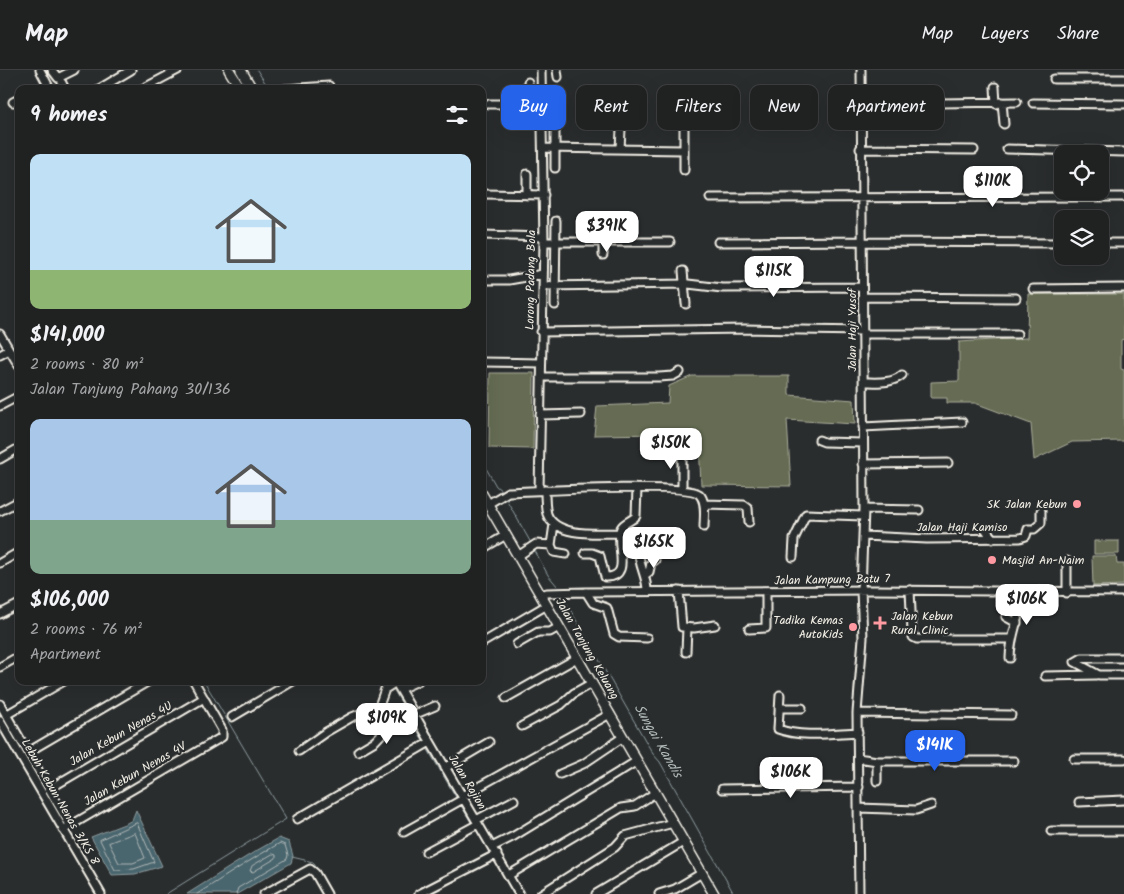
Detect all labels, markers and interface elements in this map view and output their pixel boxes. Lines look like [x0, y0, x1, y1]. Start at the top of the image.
text: Map [25, 15, 68, 54]
text: Map [922, 20, 953, 49]
text: Layers [981, 20, 1029, 49]
text: Share [1057, 20, 1099, 49]
chip: Buy [501, 85, 566, 130]
chip: Rent [576, 85, 647, 130]
chip: Filters [657, 85, 740, 130]
chip: New [750, 85, 818, 130]
chip: Apartment [828, 85, 944, 130]
text: 9 homes [30, 99, 107, 132]
icon: filters [443, 101, 471, 129]
map controls [1054, 145, 1109, 265]
button: locate [1054, 145, 1109, 200]
pin: $110K [958, 166, 1028, 208]
text: $110K [975, 169, 1011, 194]
icon: home [206, 186, 296, 276]
pin: $391K [572, 210, 642, 253]
button: layers [1054, 210, 1109, 265]
text: $391K [587, 214, 627, 239]
street label: Lorong Padang Bola [521, 229, 541, 330]
pin: $115K [739, 256, 809, 298]
text: $115K [756, 259, 792, 284]
street label: Jalan Haji Yusof [843, 287, 862, 372]
text: $141,000 [30, 319, 104, 352]
text: 2 rooms · 80 m² [30, 352, 143, 377]
text: Jalan Tanjung Pahang 30/136 [30, 377, 231, 402]
pin: $150K [636, 428, 706, 470]
text: $150K [651, 431, 691, 456]
icon: home [206, 451, 296, 541]
place label: SK Jalan Kebun [987, 495, 1067, 514]
marker: SK Jalan Kebun [1071, 498, 1083, 510]
street label: Jalan Haji Kamiso [916, 518, 1008, 537]
pin: $165K [619, 526, 689, 569]
text: $165K [634, 530, 674, 555]
place label: Masjid An-Naim [1002, 551, 1085, 570]
marker: Masjid An-Naim [986, 554, 998, 566]
street label: Jalan Kampung Batu 7 [774, 569, 890, 591]
text: $106,000 [30, 584, 109, 617]
pin: $106K [992, 584, 1062, 626]
text: $106K [1007, 587, 1047, 612]
street label: Jalan Tanjung Keluang [550, 595, 624, 703]
place label: Jalan Kebun Rural Clinic [891, 607, 953, 640]
place label: Tadika Kemas AutoKids [773, 611, 843, 644]
marker: Jalan Kebun Rural Clinic [873, 616, 887, 630]
text: 2 rooms · 76 m² [30, 617, 142, 642]
marker: Tadika Kemas AutoKids [847, 621, 859, 633]
text: Apartment [30, 642, 101, 667]
street label: Jalan Kebun Nenas 4U [66, 697, 176, 771]
water label: Sungai Kandis [628, 700, 689, 784]
pin: $109K [352, 702, 422, 745]
text: $109K [367, 706, 407, 731]
pin: $141K [900, 730, 970, 772]
text: $141K [916, 733, 954, 758]
street label: Lebuh Kebun Nenas 3/KS 8 [16, 735, 104, 869]
street label: Jalan Kebun Nenas 4V [80, 736, 191, 811]
street label: Jalan Rajion [443, 751, 491, 813]
pin: $106K [756, 756, 826, 799]
text: $106K [771, 760, 811, 785]

